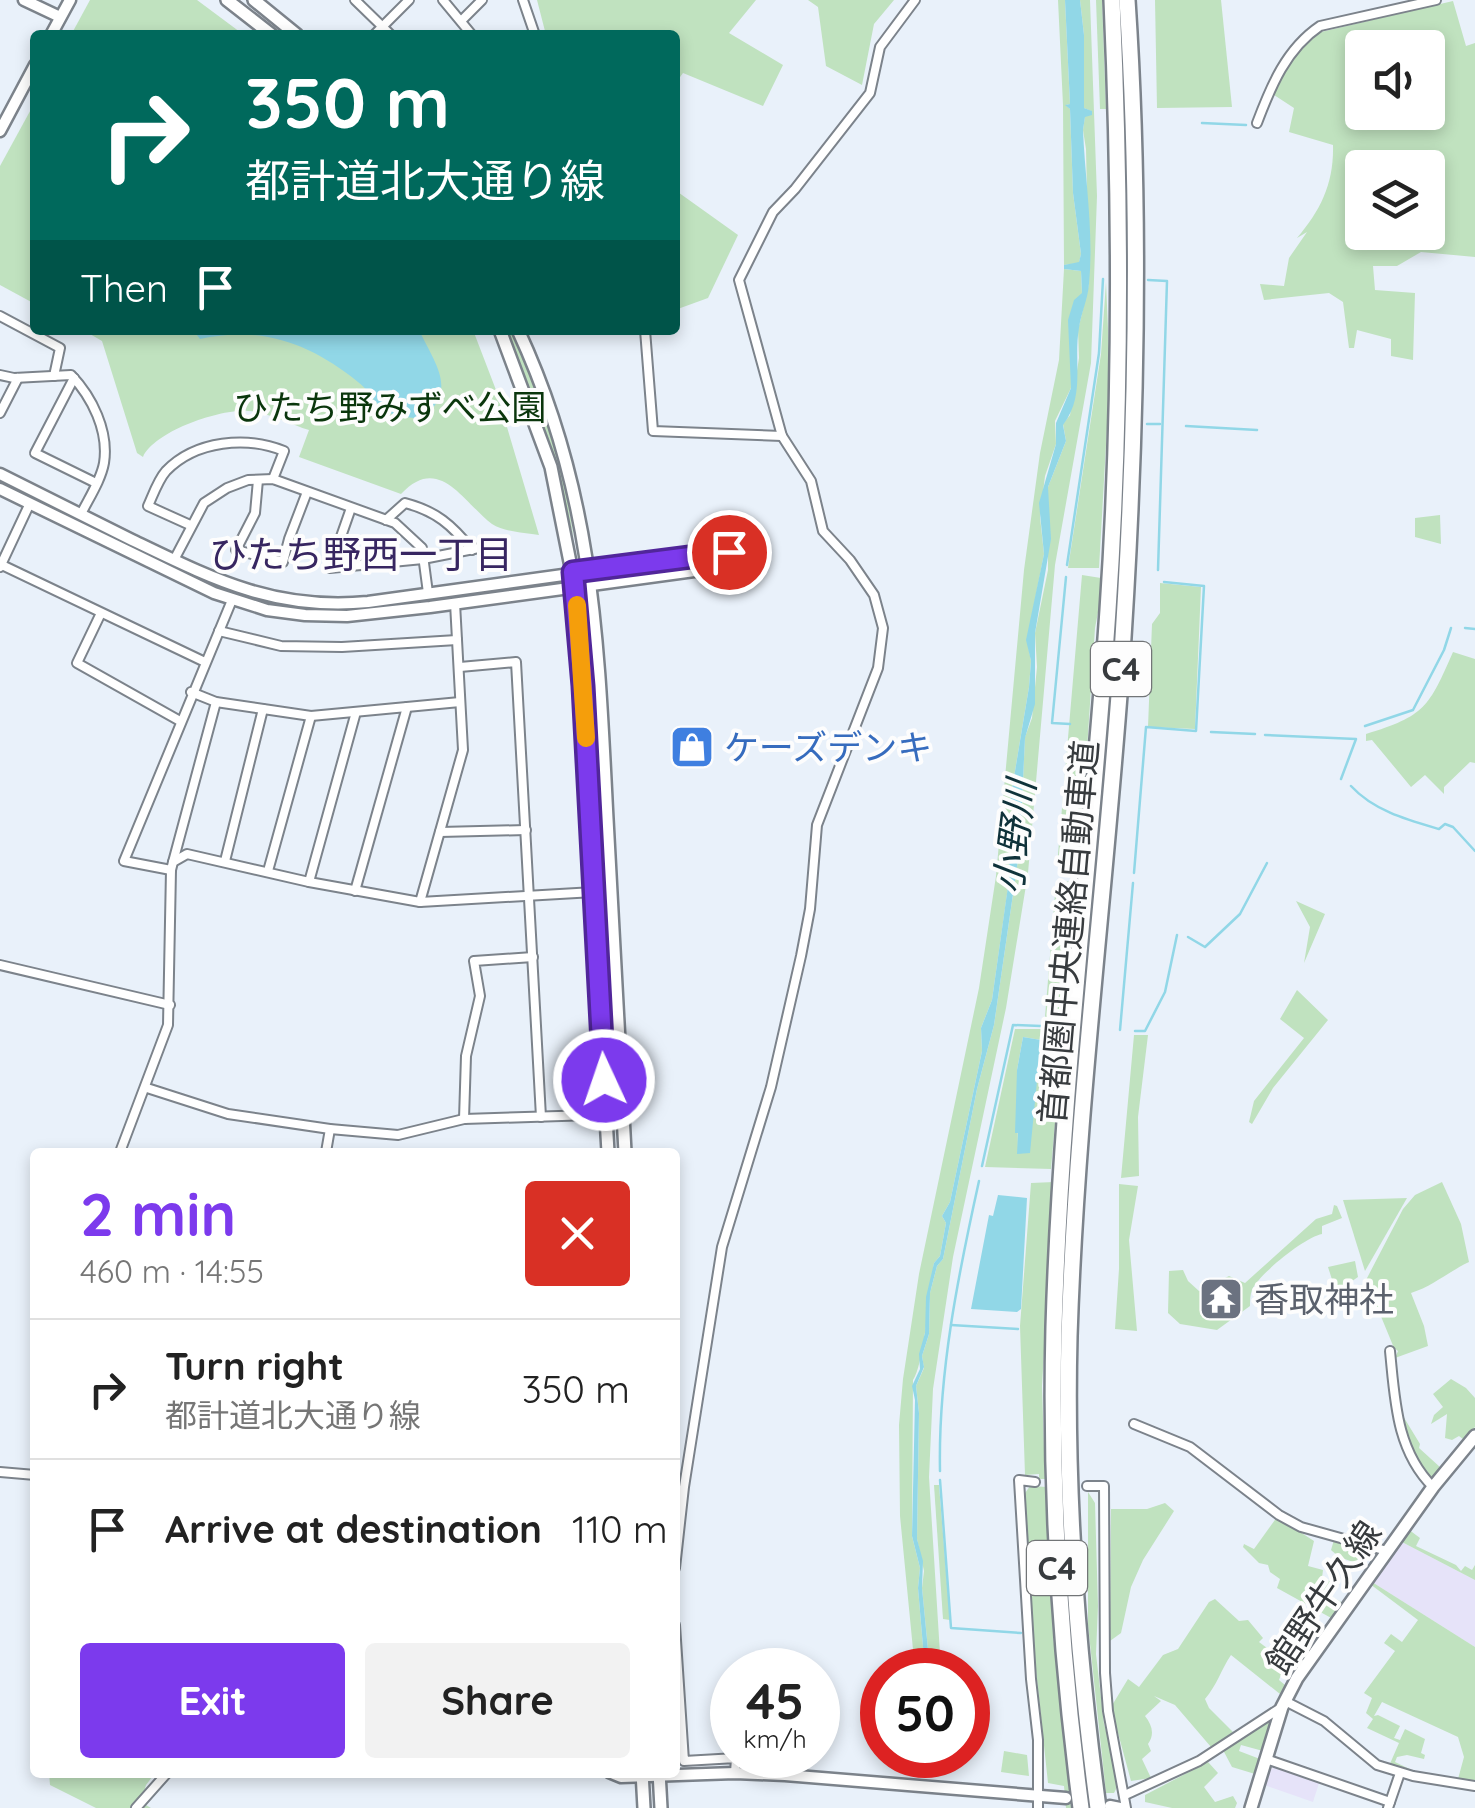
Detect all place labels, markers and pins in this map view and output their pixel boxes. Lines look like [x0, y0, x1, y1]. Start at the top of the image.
pin [687, 510, 772, 595]
shop icon: ケーズデンキ [669, 724, 715, 770]
place label: ケーズデンキ [724, 725, 932, 769]
temple icon: 香取神社 [1198, 1276, 1244, 1322]
place label: 香取神社 [1254, 1277, 1394, 1321]

